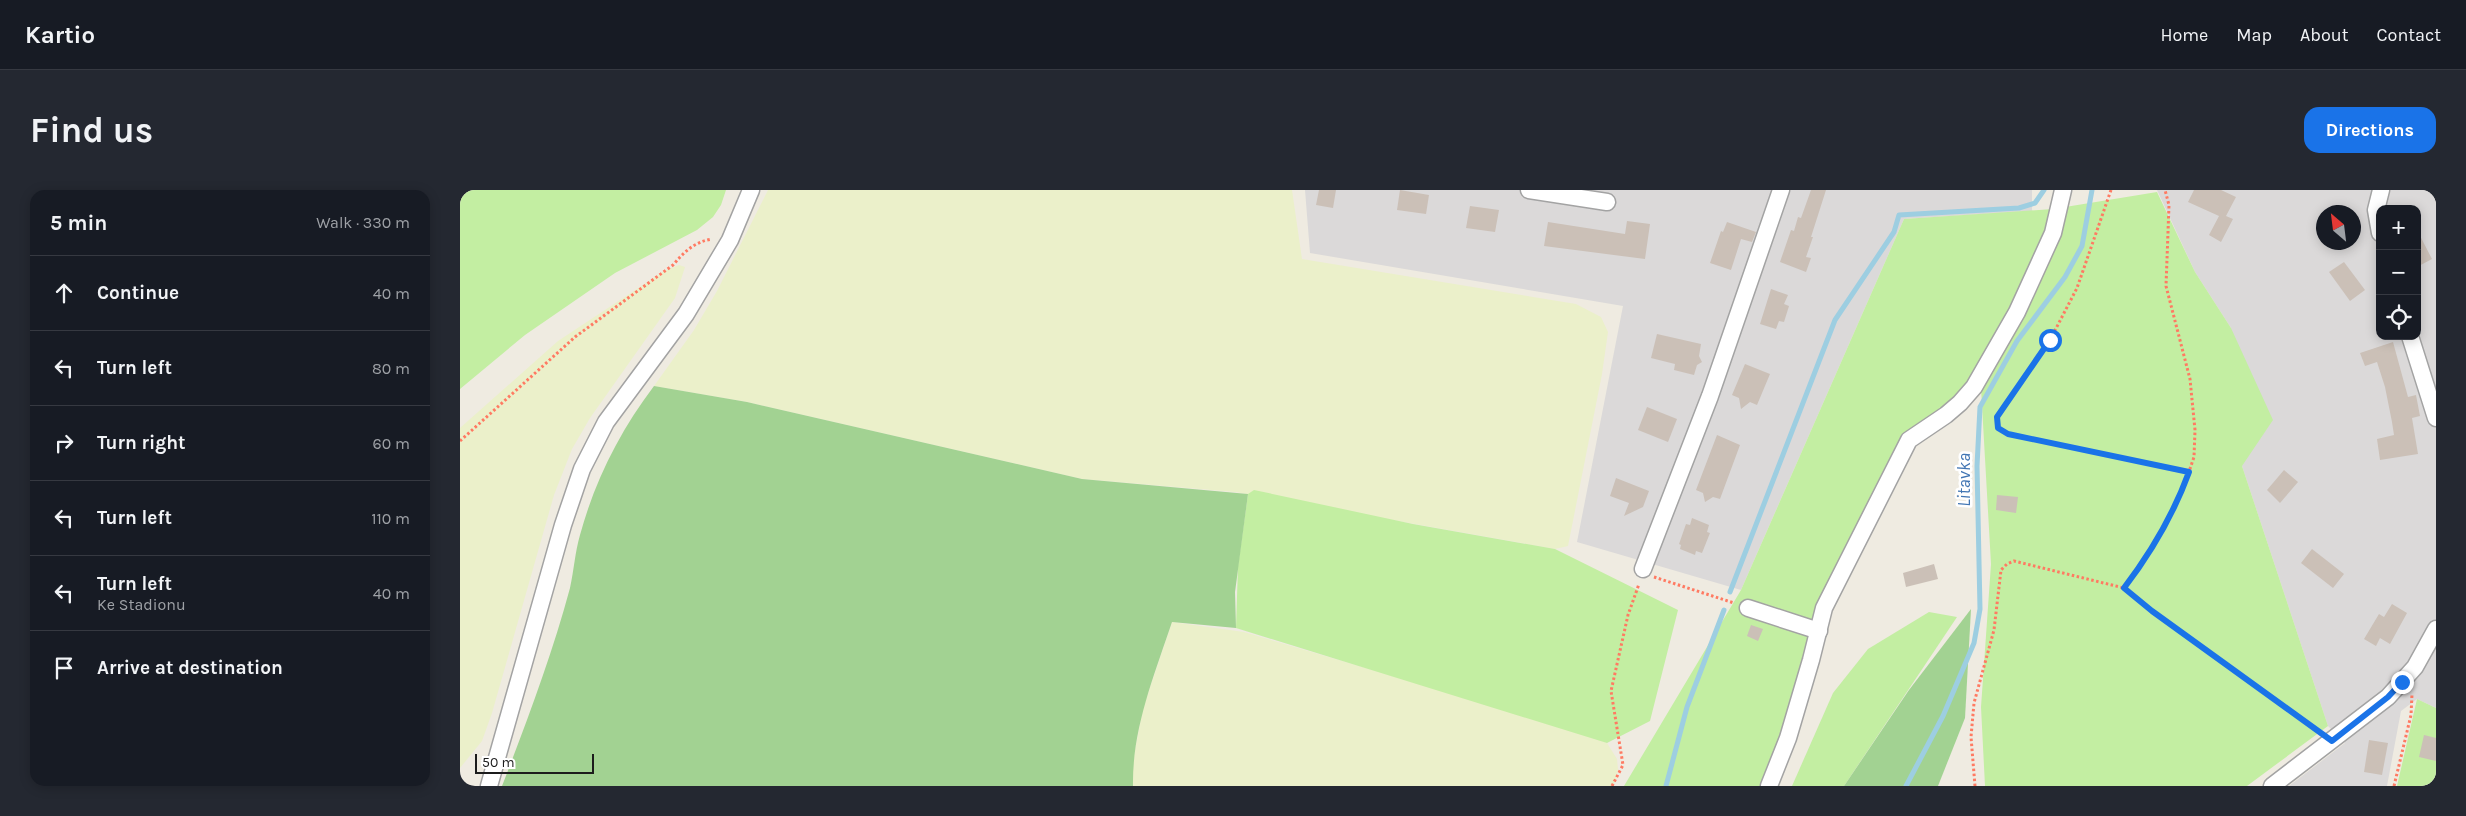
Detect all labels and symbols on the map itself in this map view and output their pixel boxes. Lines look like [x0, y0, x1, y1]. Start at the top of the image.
north arrow [2316, 205, 2361, 250]
route start [2039, 329, 2062, 352]
water label: Litavka [1953, 453, 1975, 507]
route end [2391, 671, 2414, 694]
scale bar [475, 751, 594, 774]

